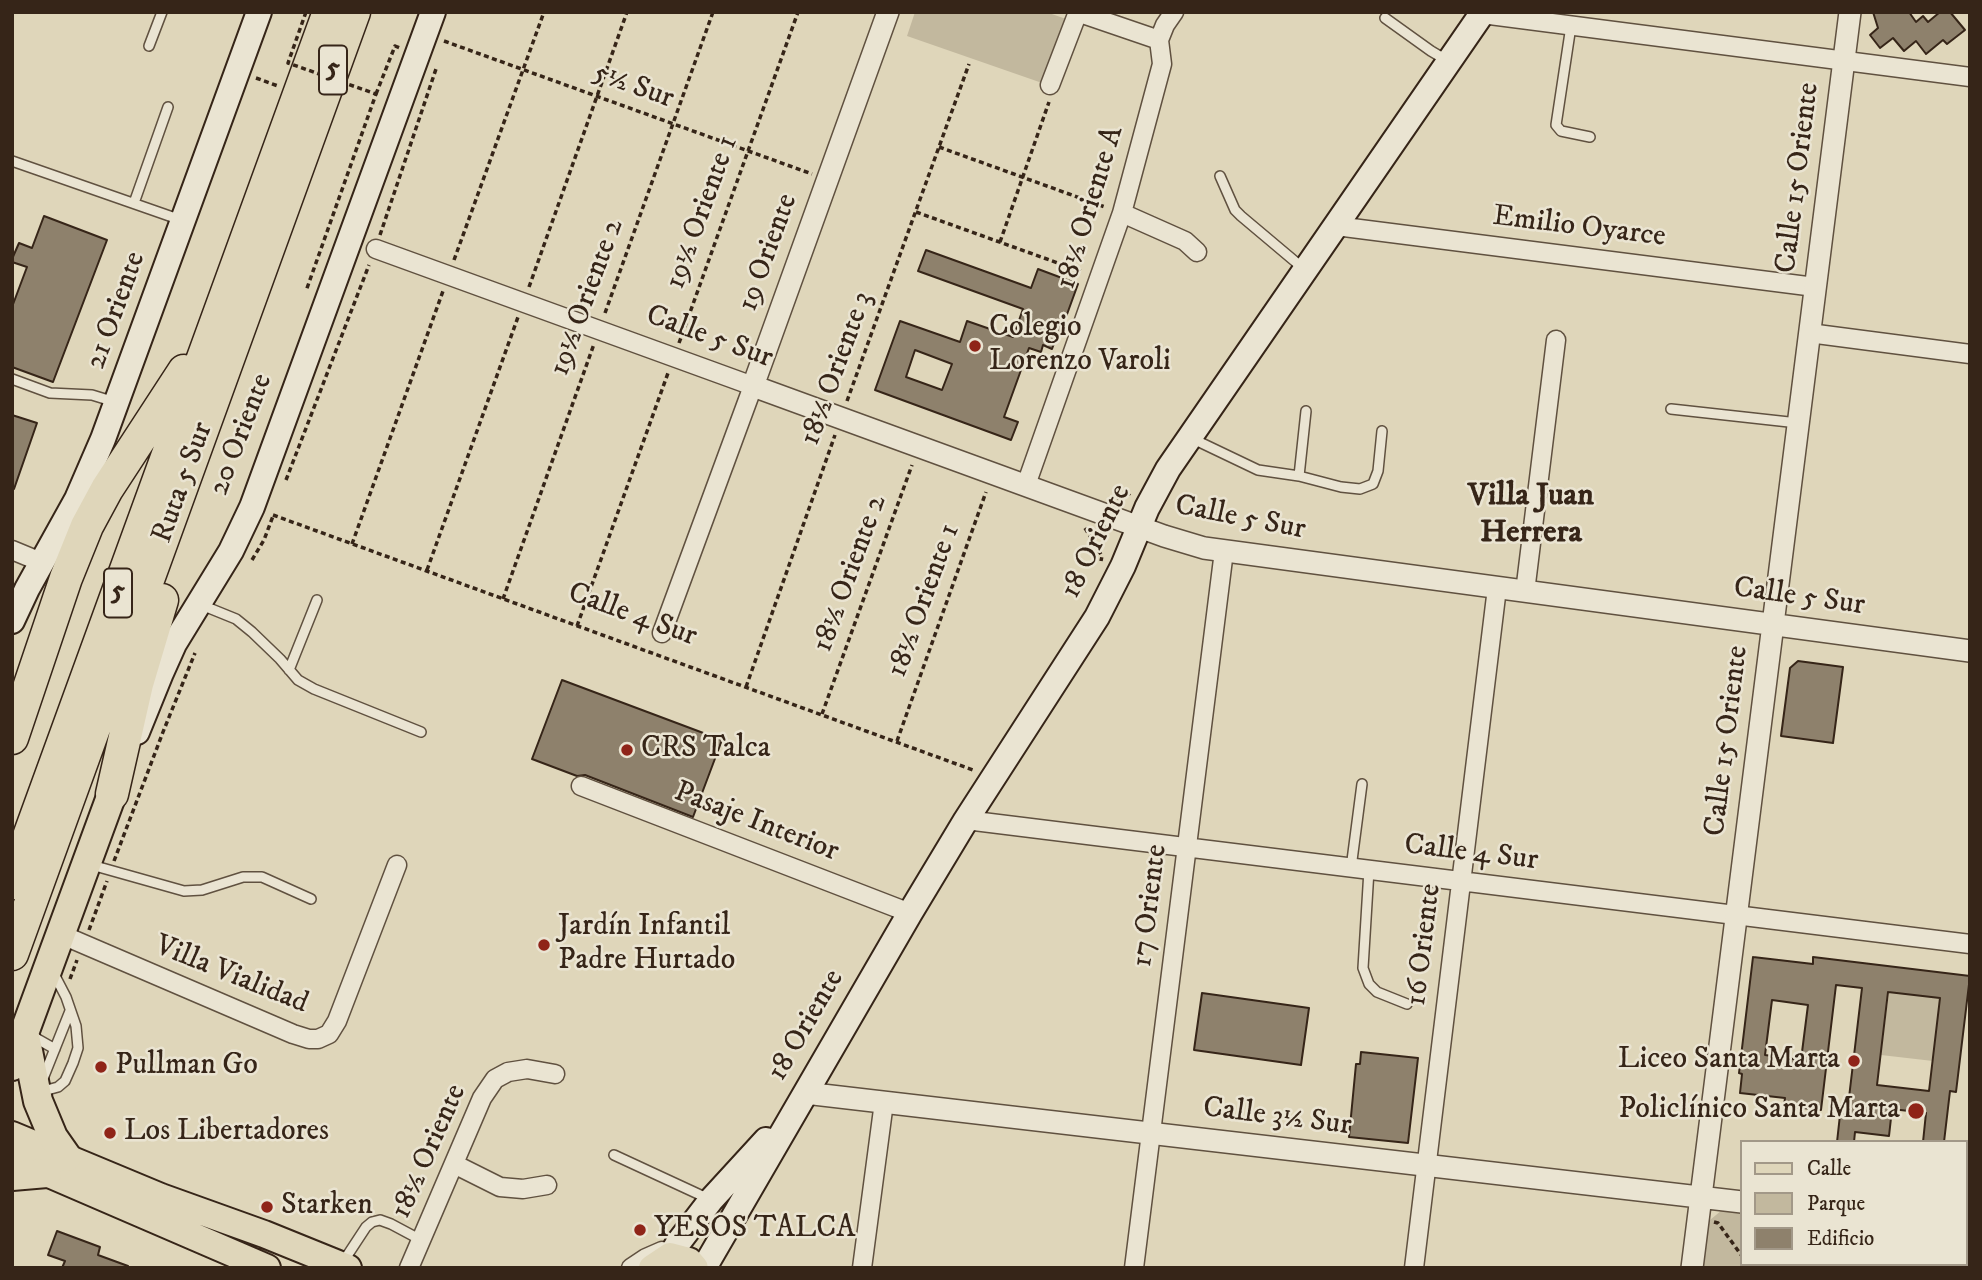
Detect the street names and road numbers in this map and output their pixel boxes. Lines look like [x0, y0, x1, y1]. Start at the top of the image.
road number: 5 [319, 46, 347, 94]
street label: 5½ Sur [588, 56, 678, 118]
street label: Calle 15 Oriente [1769, 81, 1829, 275]
street label: 18½ Oriente A [1049, 122, 1133, 294]
street label: 19½ Oriente 1 [659, 131, 747, 295]
street label: 19 Oriente [731, 189, 807, 317]
street label: Emilio Oyarce [1490, 200, 1668, 256]
street label: 19½ Oriente 2 [543, 215, 633, 381]
street label: 21 Oriente [79, 247, 155, 375]
street label: 18½ Oriente 3 [794, 287, 882, 451]
street label: Calle 5 Sur [641, 298, 777, 378]
street label: 20 Oriente [202, 369, 282, 501]
street label: Ruta 5 Sur [146, 418, 222, 548]
street label: 18 Oriente [1054, 479, 1140, 605]
street label: Calle 5 Sur [1172, 489, 1308, 549]
street label: 18½ Oriente 2 [806, 491, 896, 657]
street label: 18½ Oriente 1 [881, 519, 969, 683]
road number: 5 [104, 568, 132, 618]
street label: Calle 5 Sur [1731, 571, 1867, 625]
street label: Calle 4 Sur [563, 576, 701, 656]
street label: Calle 15 Oriente [1698, 644, 1758, 838]
street label: Pasaje Interior [669, 775, 843, 871]
street label: Calle 4 Sur [1402, 828, 1540, 880]
street label: 17 Oriente [1126, 843, 1176, 969]
street label: 16 Oriente [1400, 882, 1450, 1008]
street label: Villa Vialidad [149, 929, 313, 1023]
street label: 18 Oriente [761, 964, 853, 1088]
street label: 18½ Oriente [384, 1079, 476, 1225]
street label: Calle 3½ Sur [1201, 1091, 1353, 1145]

